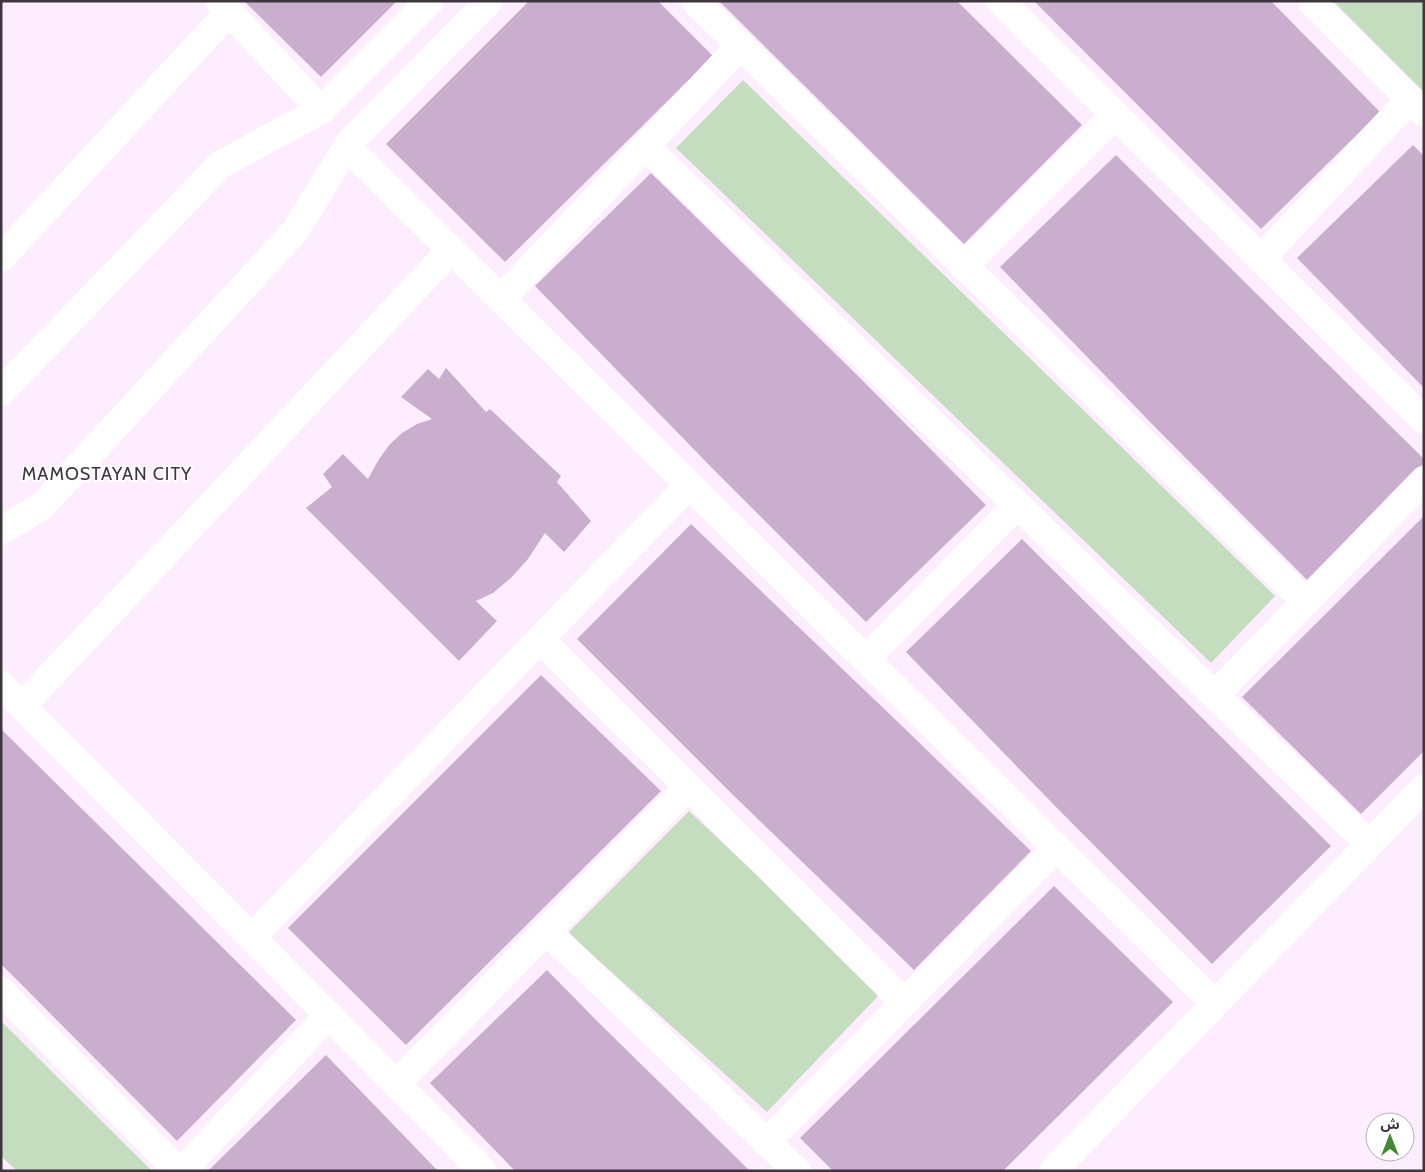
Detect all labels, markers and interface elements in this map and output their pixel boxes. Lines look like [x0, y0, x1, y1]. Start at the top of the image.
district label: MAMOSTAYAN CITY [22, 463, 192, 485]
north arrow [1365, 1112, 1415, 1162]
text: ش [1380, 1115, 1400, 1133]

